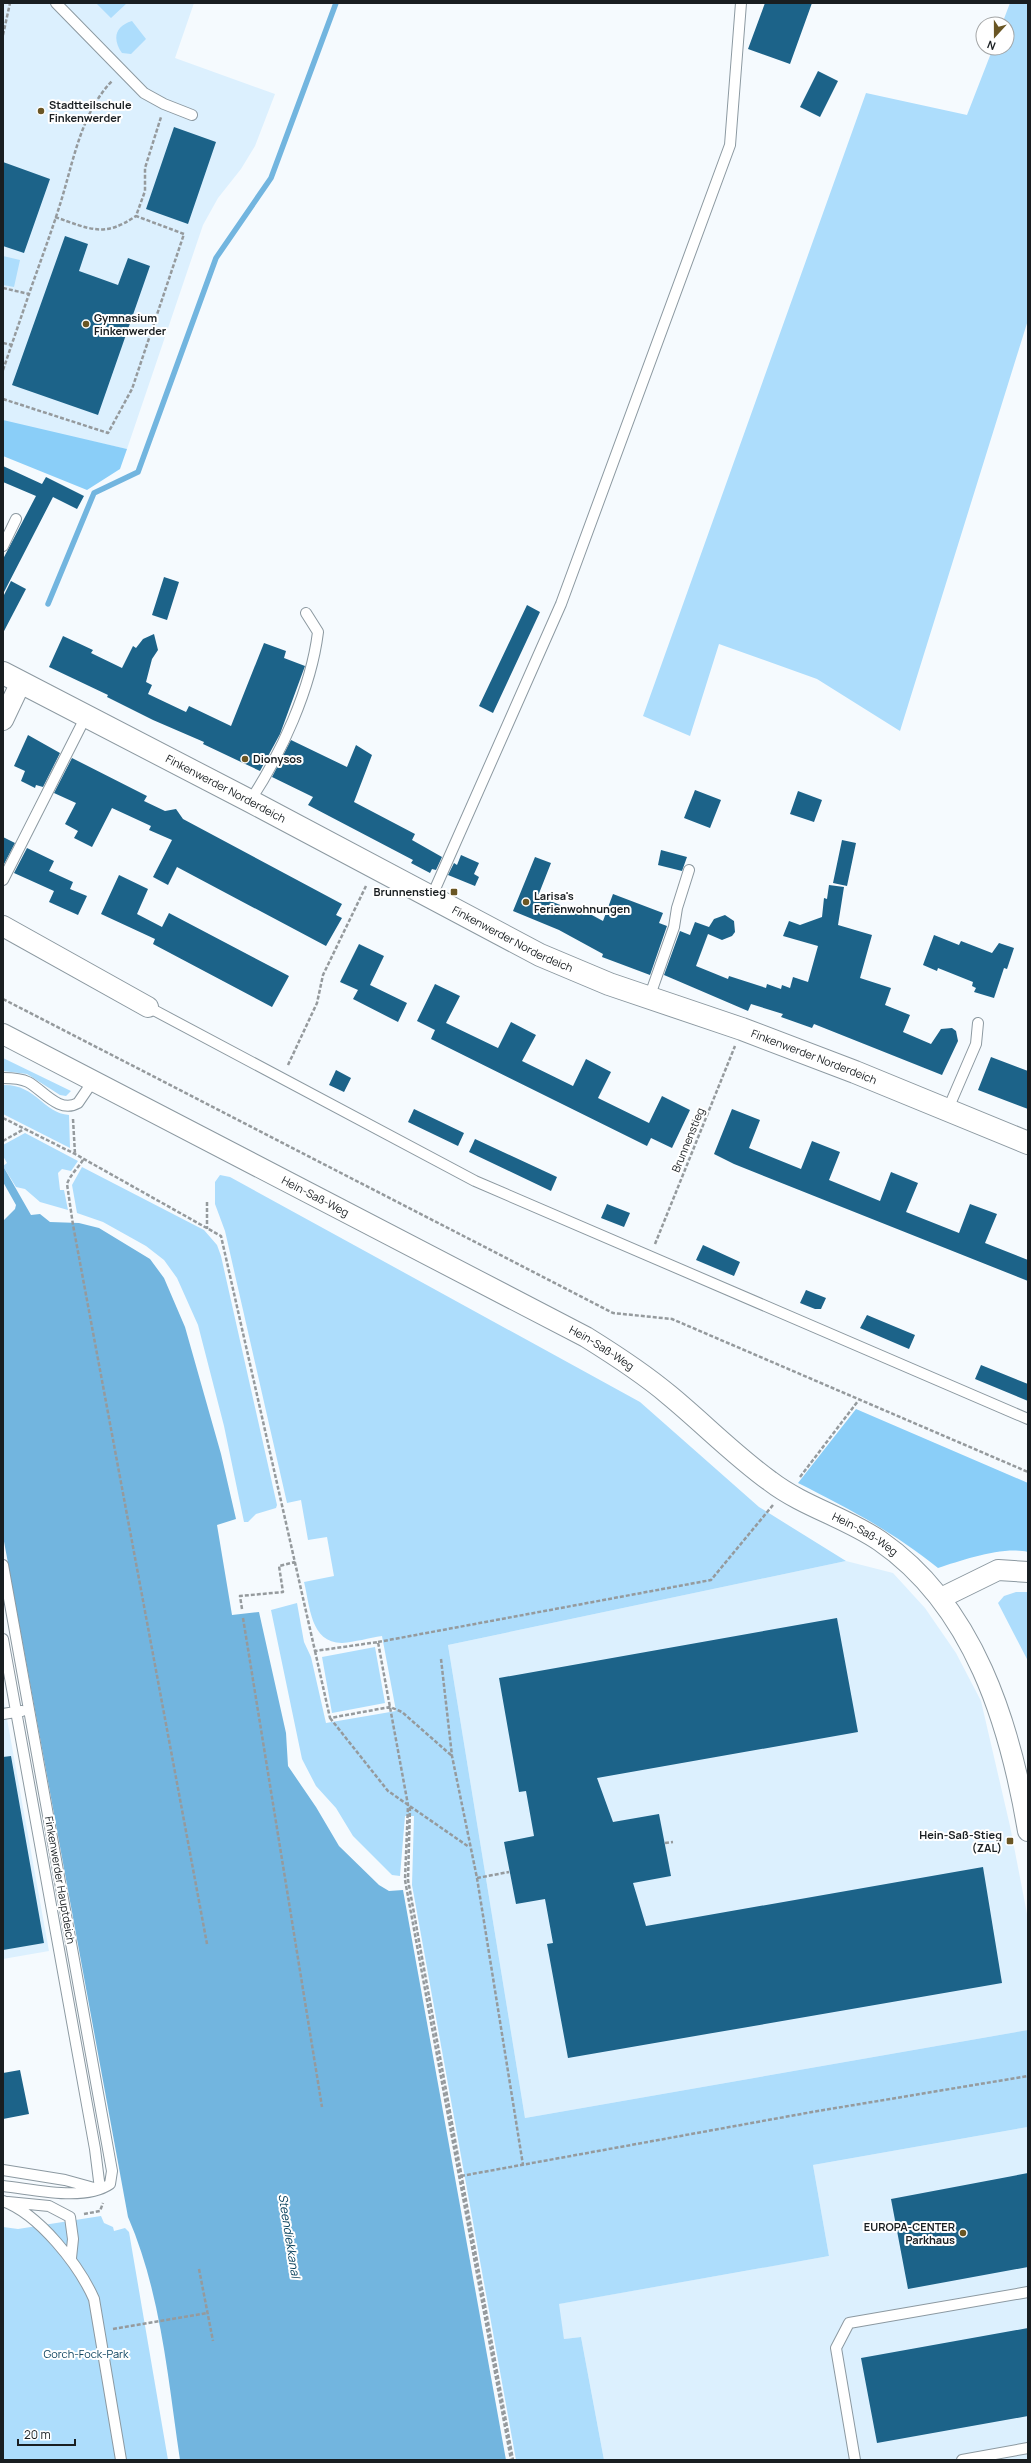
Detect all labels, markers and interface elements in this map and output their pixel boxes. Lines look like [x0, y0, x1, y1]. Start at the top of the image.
north arrow [975, 16, 1015, 56]
text: N [985, 37, 998, 54]
place label: Stadtteilschule Finkenwerder [49, 97, 132, 125]
marker: Stadtteilschule Finkenwerder [36, 106, 46, 116]
place label: Gymnasium Finkenwerder [94, 310, 167, 338]
marker: Gymnasium Finkenwerder [81, 319, 91, 329]
street label: Finkenwerder Norderdeich [163, 751, 289, 826]
place label: Dionysos [253, 751, 302, 766]
marker: Dionysos [240, 754, 250, 764]
place label: Brunnenstieg [374, 884, 446, 899]
marker: Brunnenstieg [449, 887, 459, 897]
place label: Larisa's Ferienwohnungen [534, 888, 630, 916]
marker: Larisa's Ferienwohnungen [521, 897, 531, 907]
street label: Finkenwerder Norderdeich [450, 902, 576, 975]
street label: Finkenwerder Norderdeich [749, 1025, 879, 1087]
street label: Brunnenstieg [668, 1105, 707, 1175]
street label: Hein-Saß-Weg [279, 1172, 352, 1220]
street label: Hein-Saß-Weg [567, 1322, 637, 1373]
street label: Hein-Saß-Weg [830, 1508, 901, 1559]
street label: Finkenwerder Hauptdeich [42, 1815, 79, 1945]
place label: Hein-Saß-Stieg (ZAL) [919, 1827, 1002, 1855]
marker: Hein-Saß-Stieg (ZAL) [1005, 1836, 1015, 1846]
water label: Steendiekkanal [274, 2193, 305, 2281]
place label: EUROPA-CENTER Parkhaus [864, 2219, 955, 2247]
marker: EUROPA-CENTER Parkhaus [958, 2228, 968, 2238]
park label: Gorch-Fock-Park [44, 2346, 129, 2361]
scale bar [18, 2421, 75, 2447]
text: 20 m [24, 2426, 51, 2443]

